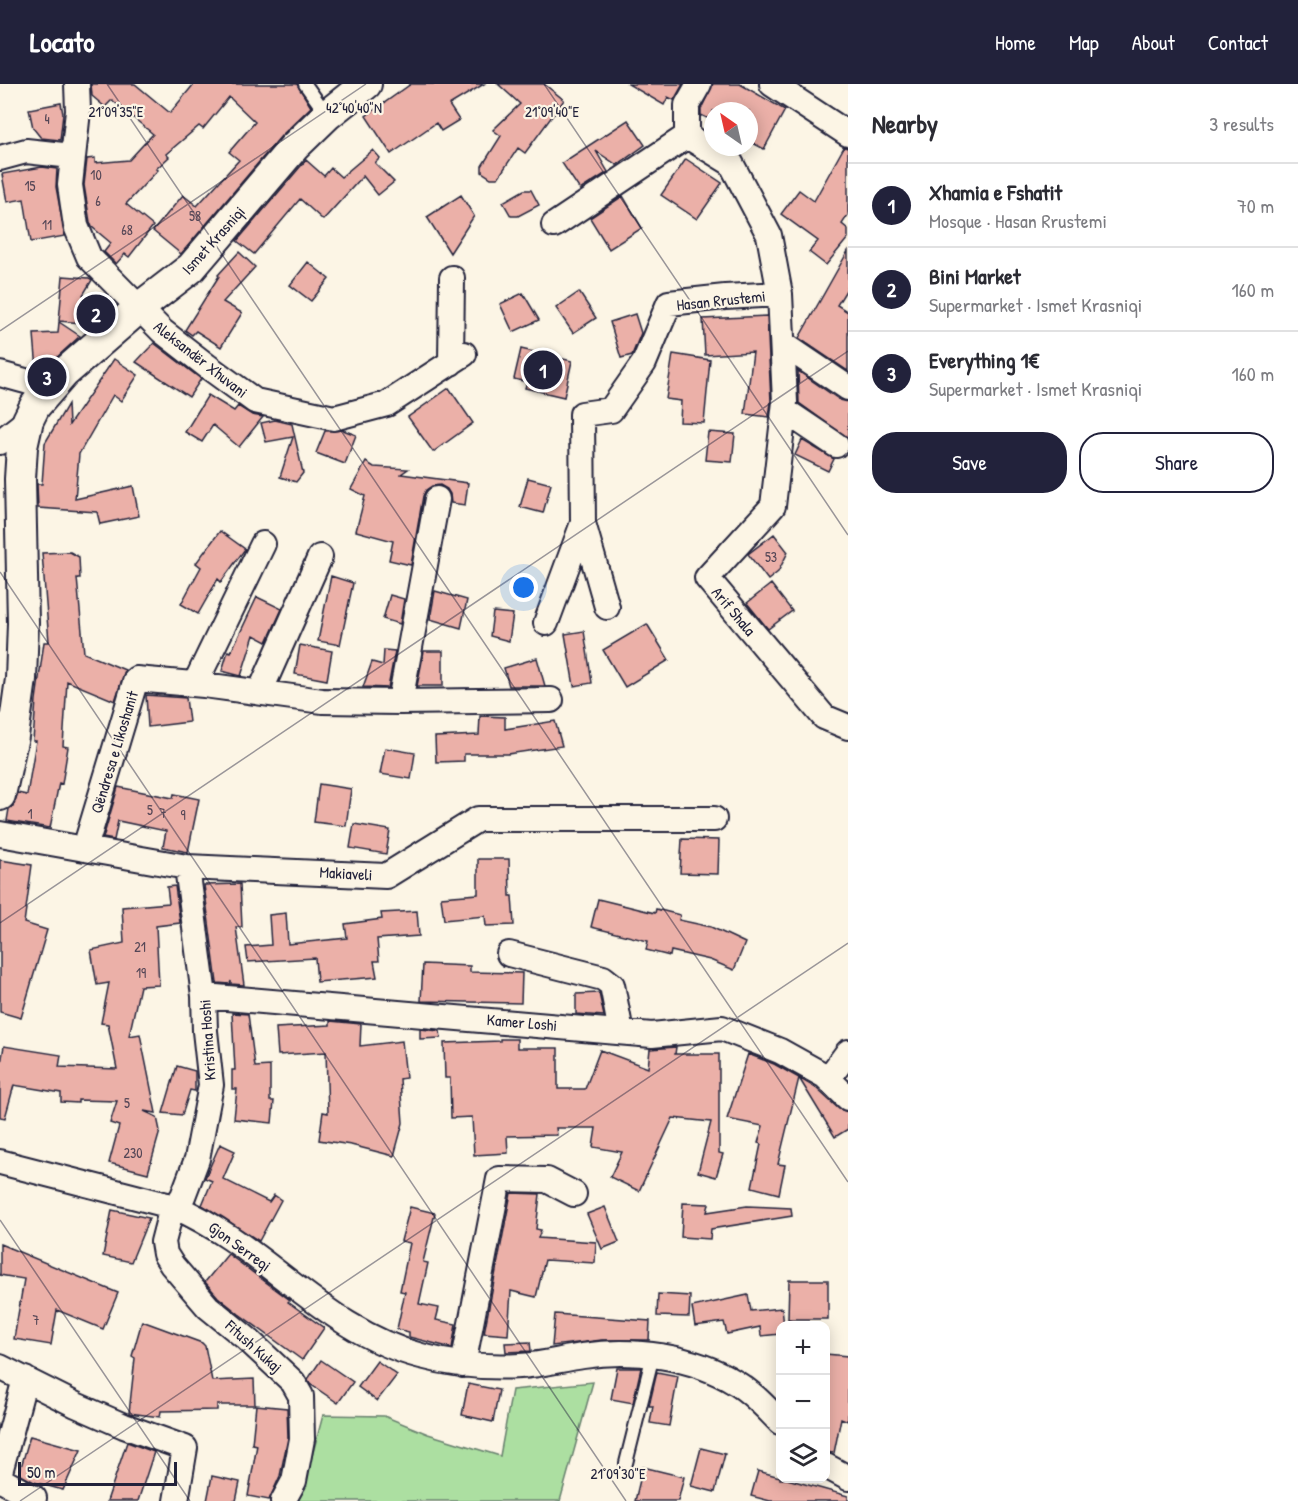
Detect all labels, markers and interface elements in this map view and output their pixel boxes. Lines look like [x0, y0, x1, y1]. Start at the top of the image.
text: Locato [30, 23, 94, 61]
text: Home [995, 28, 1036, 57]
text: Map [1069, 28, 1099, 57]
text: About [1132, 28, 1175, 57]
text: Contact [1208, 28, 1268, 57]
text: 42°40'40"N [326, 97, 382, 118]
text: 21°09'35"E [89, 101, 144, 122]
text: 21°09'40"E [525, 101, 579, 122]
north arrow [704, 102, 758, 156]
text: Nearby [872, 106, 938, 141]
house number: 4 [44, 109, 50, 128]
text: 3 results [1209, 110, 1274, 137]
house number: 10 [90, 165, 102, 184]
house number: 15 [24, 176, 36, 195]
text: Xhamia e Fshatit [929, 177, 1062, 207]
house number: 6 [95, 191, 101, 210]
text: 1 [888, 192, 895, 219]
text: 70 m [1237, 192, 1274, 219]
street label: Ismet Krasniqi [176, 201, 250, 279]
house number: 58 [189, 206, 201, 225]
text: Mosque · Hasan Rrustemi [929, 207, 1107, 234]
house number: 11 [42, 215, 52, 234]
house number: 68 [121, 220, 133, 239]
text: Bini Market [929, 261, 1021, 291]
text: 2 [887, 276, 896, 303]
text: 160 m [1232, 276, 1274, 303]
street label: Hasan Rrustemi [675, 284, 767, 316]
text: Supermarket · Ismet Krasniqi [929, 291, 1142, 318]
pin: 2 [76, 292, 116, 336]
street label: Aleksandër Xhuvani [150, 315, 252, 403]
text: Everything 1€ [929, 345, 1039, 375]
pin: 1 [524, 348, 562, 392]
pin: 3 [28, 354, 66, 400]
text: 3 [887, 360, 896, 387]
text: 160 m [1232, 360, 1274, 387]
text: Supermarket · Ismet Krasniqi [929, 375, 1142, 402]
button: Save [872, 432, 1067, 493]
button: Share [1079, 432, 1274, 493]
house number: 53 [765, 547, 777, 566]
your location [509, 573, 538, 602]
street label: Arif Shala [707, 582, 761, 640]
street label: Qëndresa e Likoshanit [85, 688, 143, 816]
house number: 5 [147, 800, 153, 819]
house number: 7 [160, 803, 167, 822]
house number: 1 [27, 804, 33, 823]
house number: 9 [180, 805, 186, 824]
street label: Makiaveli [319, 861, 373, 885]
house number: 21 [134, 937, 146, 956]
house number: 19 [136, 963, 146, 982]
street label: Kristina Hoshi [193, 999, 221, 1081]
street label: Kamer Loshi [486, 1008, 558, 1036]
house number: 5 [124, 1093, 130, 1112]
house number: 230 [123, 1143, 143, 1162]
street label: Gjon Serreqi [204, 1216, 276, 1276]
house number: 7 [33, 1310, 40, 1329]
street label: Fitush Kukaj [220, 1314, 287, 1377]
map controls [776, 1321, 830, 1483]
button: + [776, 1321, 830, 1375]
button: − [776, 1375, 830, 1429]
button: layers [776, 1429, 830, 1483]
scale bar [18, 1459, 177, 1486]
text: 50 m [27, 1461, 56, 1483]
text: 21°09'30"E [590, 1463, 646, 1484]

